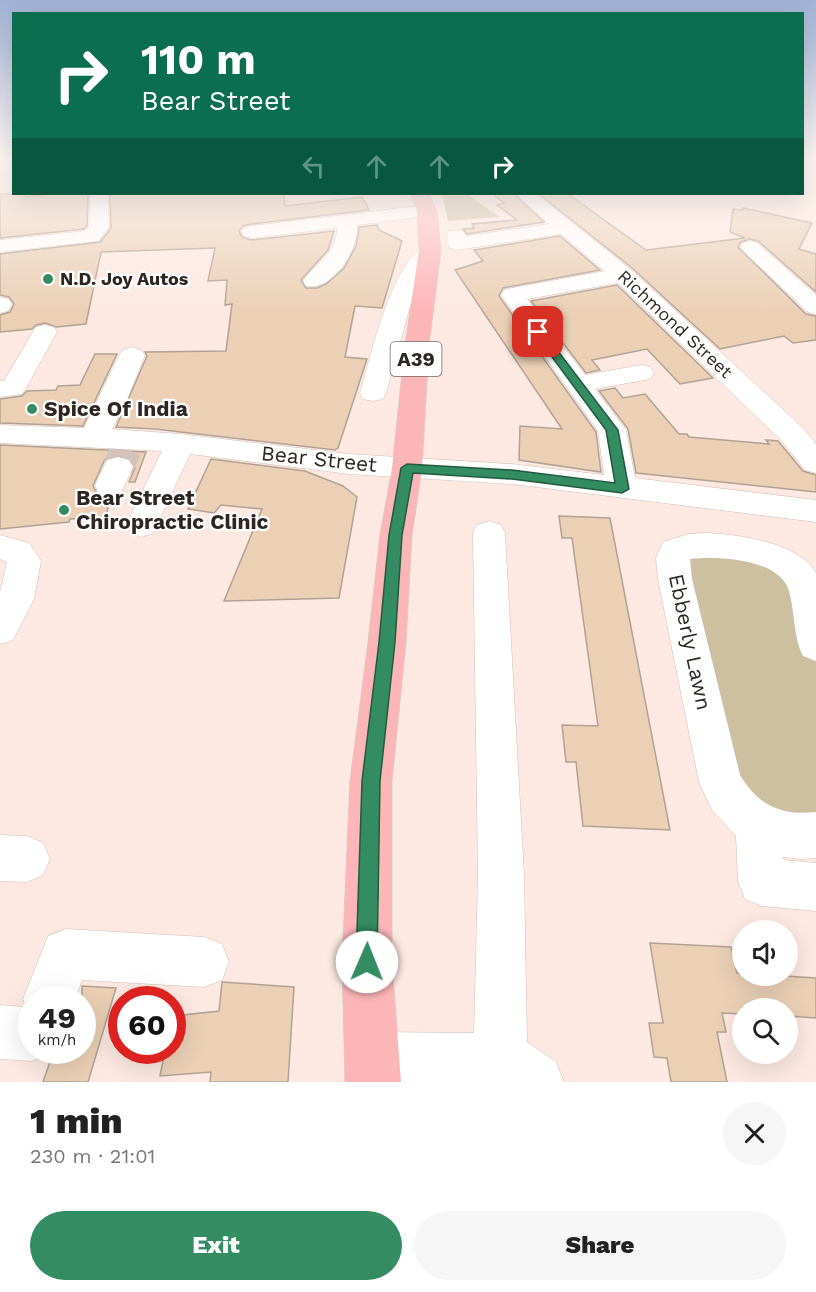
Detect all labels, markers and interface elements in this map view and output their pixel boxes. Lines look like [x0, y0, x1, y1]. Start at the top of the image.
text: 110 m [141, 35, 256, 84]
icon: right [42, 36, 120, 114]
text: Bear Street [141, 85, 290, 117]
icon: left [297, 150, 330, 183]
icon: ahead [360, 150, 393, 183]
icon: ahead [423, 150, 456, 183]
icon: right [486, 150, 519, 183]
street label: Richmond Street [614, 265, 737, 382]
place label: N.D. Joy Autos [60, 268, 189, 289]
marker: N.D. Joy Autos [41, 272, 55, 286]
pin [512, 306, 563, 357]
icon: arrive [521, 315, 554, 348]
road number: A39 [390, 342, 442, 376]
place label: Spice Of India [44, 396, 189, 421]
marker: Spice Of India [25, 402, 39, 416]
street label: Bear Street [260, 440, 378, 477]
place label: Bear Street Chiropractic Clinic [76, 485, 269, 534]
marker: Bear Street Chiropractic Clinic [57, 503, 71, 517]
street label: Ebberly Lawn [664, 572, 717, 712]
map controls [732, 920, 798, 1064]
button: sound [732, 920, 798, 986]
position arrow [335, 930, 399, 994]
speed limit sign: 60 [108, 986, 186, 1064]
button: search [732, 998, 798, 1064]
text: 49 [38, 1000, 76, 1035]
text: km/h [38, 1031, 76, 1049]
text: 1 min [30, 1100, 123, 1142]
button: close [723, 1102, 786, 1165]
text: 230 m · 21:01 [30, 1144, 155, 1168]
button: Exit [30, 1211, 402, 1280]
button: Share [414, 1211, 786, 1280]

